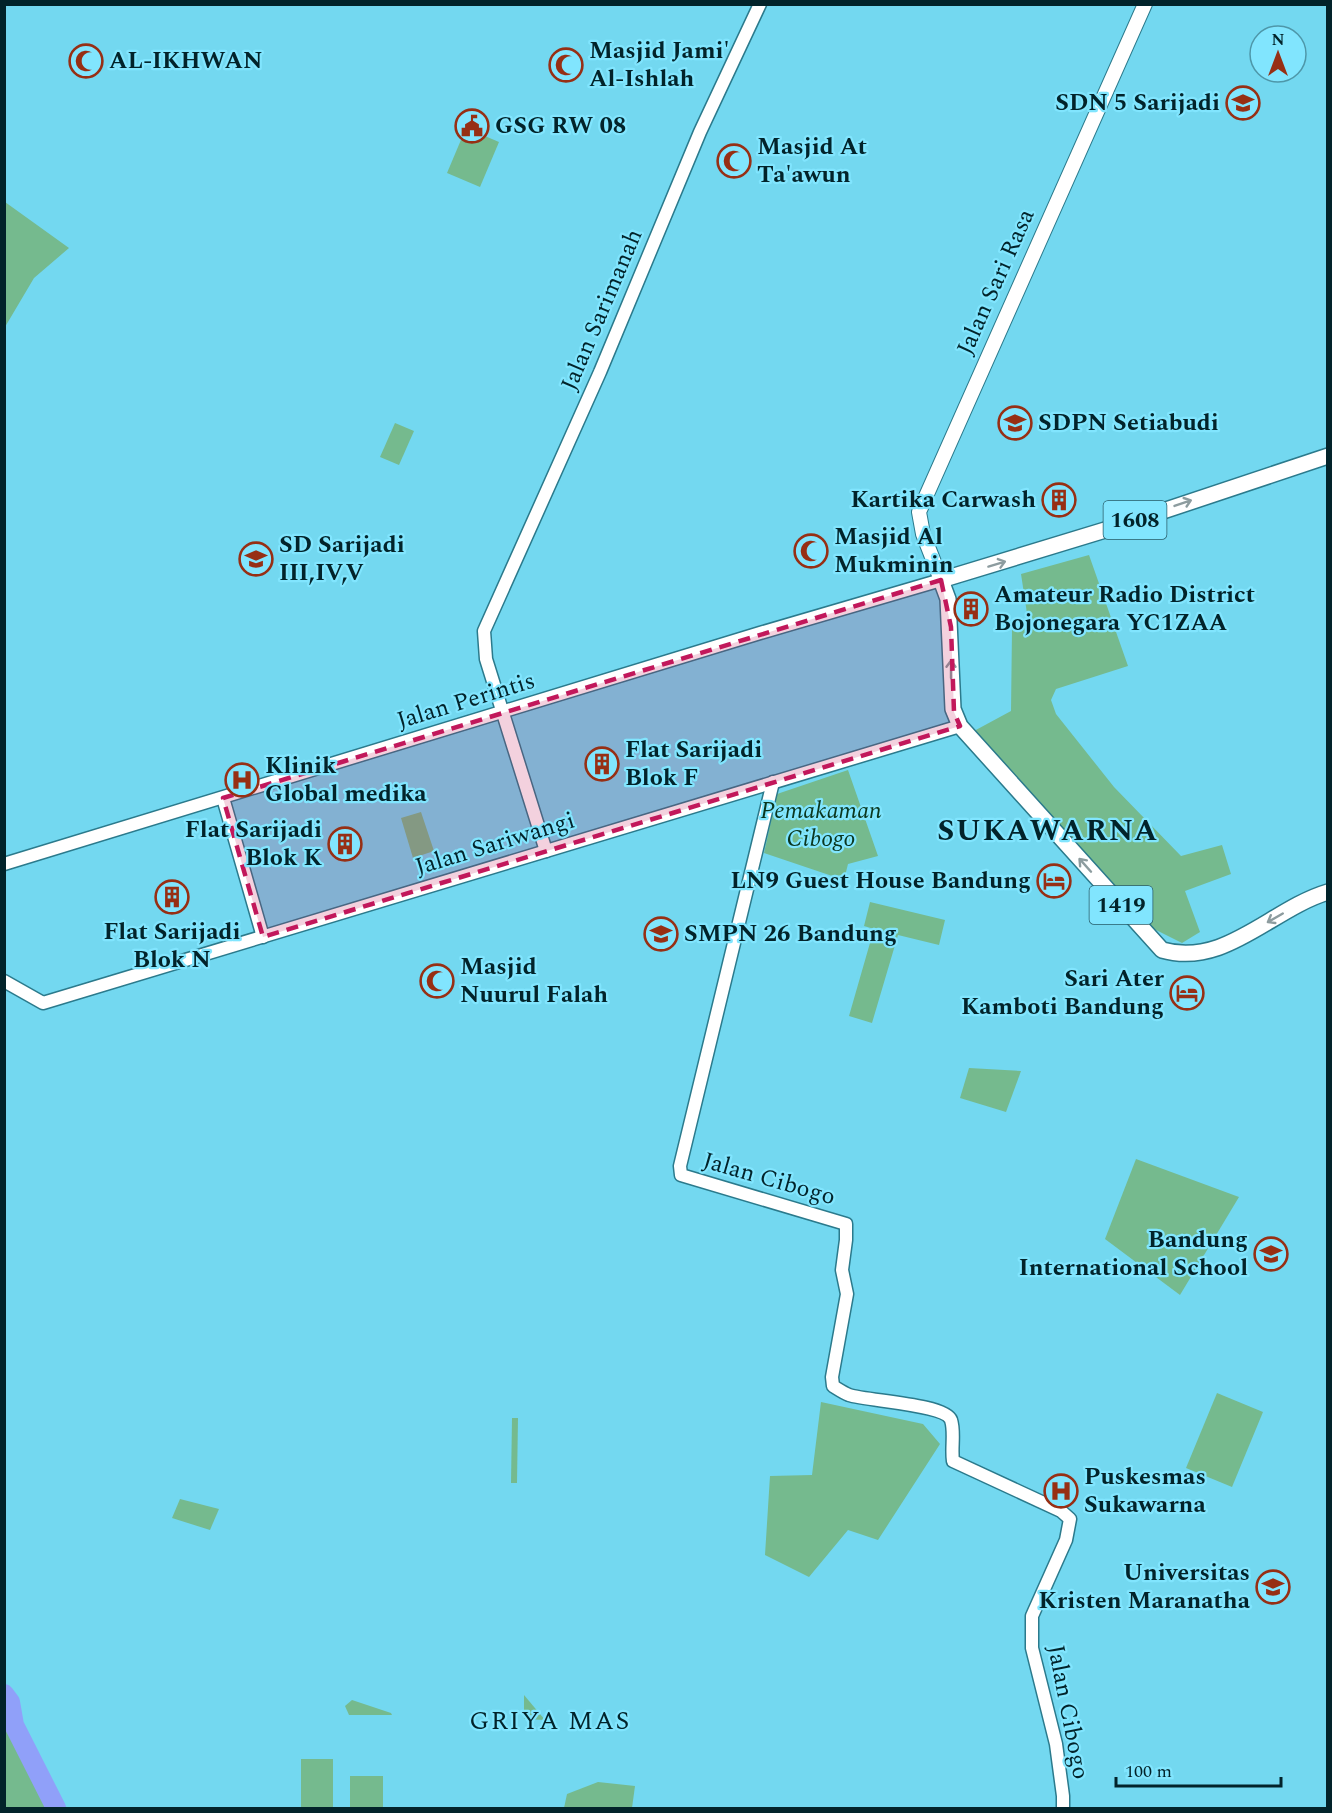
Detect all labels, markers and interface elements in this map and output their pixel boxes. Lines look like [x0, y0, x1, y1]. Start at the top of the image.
north arrow [1248, 24, 1308, 84]
text: N [1271, 28, 1285, 52]
place label: Masjid Jami' Al-Ishlah [589, 33, 730, 97]
mosque icon: AL-IKHWAN [68, 43, 104, 79]
place label: AL-IKHWAN [109, 43, 263, 79]
mosque icon: Masjid Jami' Al-Ishlah [548, 47, 584, 83]
place label: SDN 5 Sarijadi [1055, 85, 1220, 121]
school or university icon: SDN 5 Sarijadi [1225, 85, 1261, 121]
public building icon: GSG RW 08 [454, 108, 490, 144]
place label: GSG RW 08 [495, 108, 626, 144]
place label: Masjid At Ta'awun [757, 129, 867, 193]
mosque icon: Masjid At Ta'awun [716, 143, 752, 179]
street label: Jalan Sari Rasa [948, 203, 1044, 361]
street label: Jalan Sarimanah [552, 223, 652, 397]
school or university icon: SDPN Setiabudi [997, 405, 1033, 441]
place label: SDPN Setiabudi [1038, 405, 1219, 441]
place label: Kartika Carwash [850, 482, 1036, 518]
building icon: Kartika Carwash [1041, 482, 1077, 518]
one-way arrow [1173, 497, 1191, 508]
road number: 1608 [1104, 501, 1166, 539]
place label: Masjid Al Mukminin [834, 519, 954, 583]
place label: SD Sarijadi III,IV,V [279, 527, 405, 591]
mosque icon: Masjid Al Mukminin [793, 533, 829, 569]
school or university icon: SD Sarijadi III,IV,V [238, 541, 274, 577]
one-way arrow [987, 558, 1006, 569]
place label: Amateur Radio District Bojonegara YC1ZAA [994, 577, 1255, 641]
building icon: Amateur Radio District Bojonegara YC1ZAA [953, 591, 989, 627]
one-way arrow [945, 659, 957, 679]
street label: Jalan Perintis [392, 663, 540, 739]
place label: Flat Sarijadi Blok F [625, 732, 762, 796]
building icon: Flat Sarijadi Blok F [584, 746, 620, 782]
place label: Klinik Global medika [265, 748, 427, 812]
hospital icon: Klinik Global medika [224, 762, 260, 798]
park label: Pemakaman Cibogo [760, 793, 882, 857]
street label: Jalan Sariwangi [411, 803, 579, 885]
district label: SUKAWARNA [937, 808, 1159, 854]
place label: Flat Sarijadi Blok K [185, 812, 322, 876]
building icon: Flat Sarijadi Blok K [327, 826, 363, 862]
one-way arrow [1078, 857, 1092, 872]
place label: LN9 Guest House Bandung [731, 863, 1031, 899]
hotel icon: LN9 Guest House Bandung [1036, 863, 1072, 899]
building icon: Flat Sarijadi Blok N [154, 879, 190, 915]
road number: 1419 [1090, 886, 1152, 924]
one-way arrow [1267, 913, 1284, 925]
place label: Flat Sarijadi Blok N [103, 914, 241, 978]
school or university icon: SMPN 26 Bandung [643, 916, 679, 952]
place label: SMPN 26 Bandung [684, 916, 897, 952]
place label: Masjid Nuurul Falah [460, 949, 608, 1013]
place label: Sari Ater Kamboti Bandung [961, 961, 1165, 1025]
mosque icon: Masjid Nuurul Falah [419, 963, 455, 999]
hotel icon: Sari Ater Kamboti Bandung [1169, 975, 1205, 1011]
street label: Jalan Cibogo [699, 1143, 839, 1215]
place label: Bandung International School [1019, 1222, 1248, 1286]
school or university icon: Bandung International School [1253, 1236, 1289, 1272]
place label: Puskesmas Sukawarna [1084, 1459, 1206, 1523]
hospital icon: Puskesmas Sukawarna [1043, 1473, 1079, 1509]
place label: Universitas Kristen Maranatha [1039, 1555, 1251, 1619]
school or university icon: Universitas Kristen Maranatha [1255, 1569, 1291, 1605]
street label: Jalan Cibogo [1037, 1642, 1099, 1782]
district label: GRIYA MAS [469, 1701, 631, 1741]
scale bar [1116, 1750, 1281, 1788]
text: 100 m [1125, 1758, 1172, 1785]

